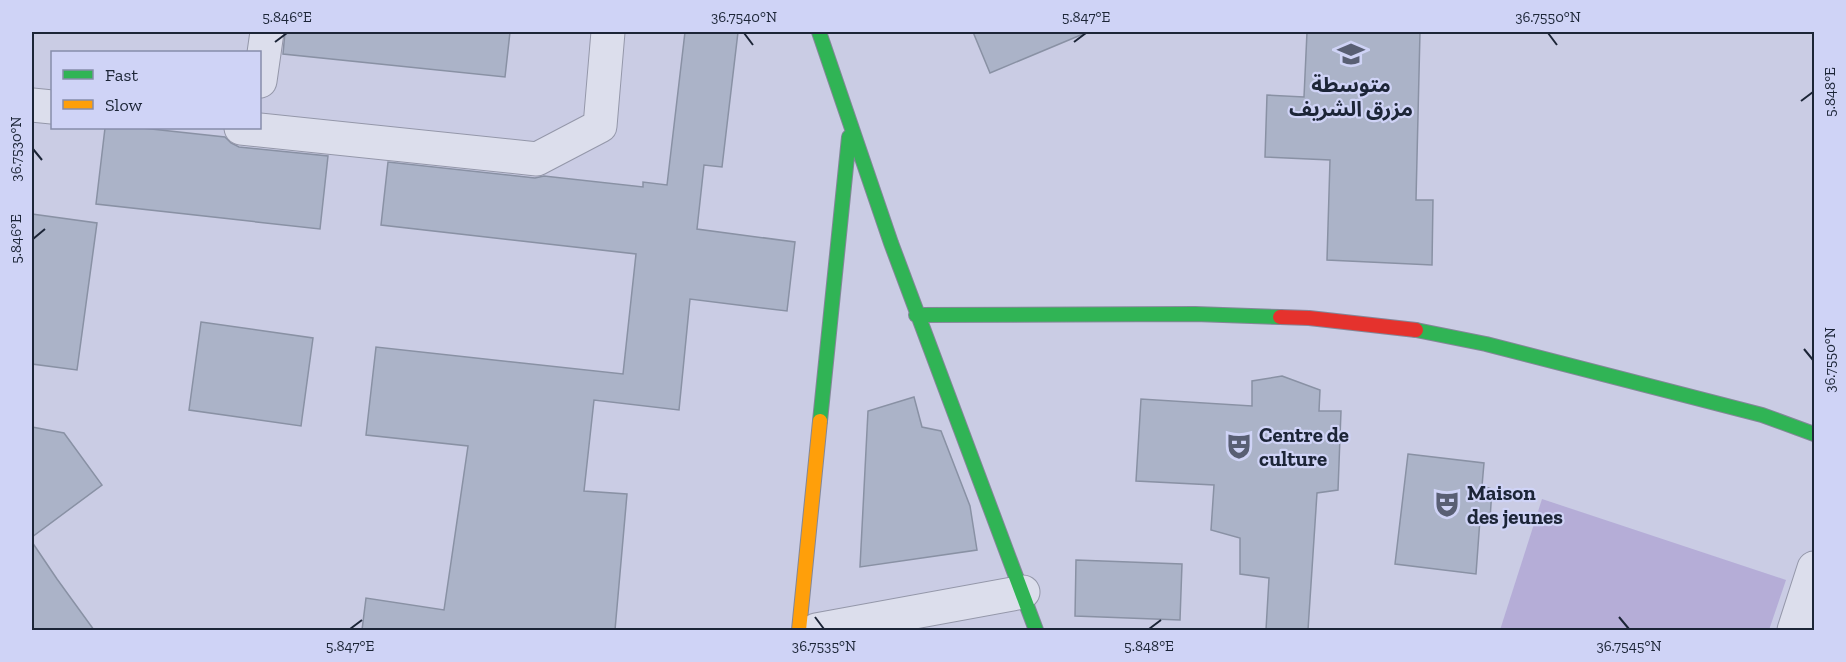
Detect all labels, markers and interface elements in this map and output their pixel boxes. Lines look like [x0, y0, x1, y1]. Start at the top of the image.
text: 5.846°E [262, 8, 312, 26]
text: 36.7540°N [711, 8, 777, 26]
text: 5.847°E [1062, 8, 1110, 26]
text: 36.7550°N [1515, 8, 1581, 26]
school or university icon: متوسطة مزرق الشريف [1336, 39, 1366, 69]
legend [51, 51, 261, 129]
text: Fast [105, 64, 138, 86]
text: 5.848°E [1821, 67, 1839, 117]
place label: متوسطة مزرق الشريف [1289, 72, 1413, 121]
text: Slow [105, 94, 142, 116]
text: 36.7530°N [7, 116, 25, 182]
text: 5.846°E [7, 214, 25, 264]
text: 36.7550°N [1821, 327, 1839, 393]
place label: Centre de culture [1259, 422, 1349, 471]
theatre icon: Centre de culture [1224, 431, 1254, 461]
place label: Maison des jeunes [1467, 480, 1563, 529]
theatre icon: Maison des jeunes [1432, 489, 1462, 519]
text: 5.847°E [326, 637, 374, 655]
text: 36.7535°N [792, 637, 856, 655]
text: 5.848°E [1124, 637, 1174, 655]
text: 36.7545°N [1596, 637, 1662, 655]

